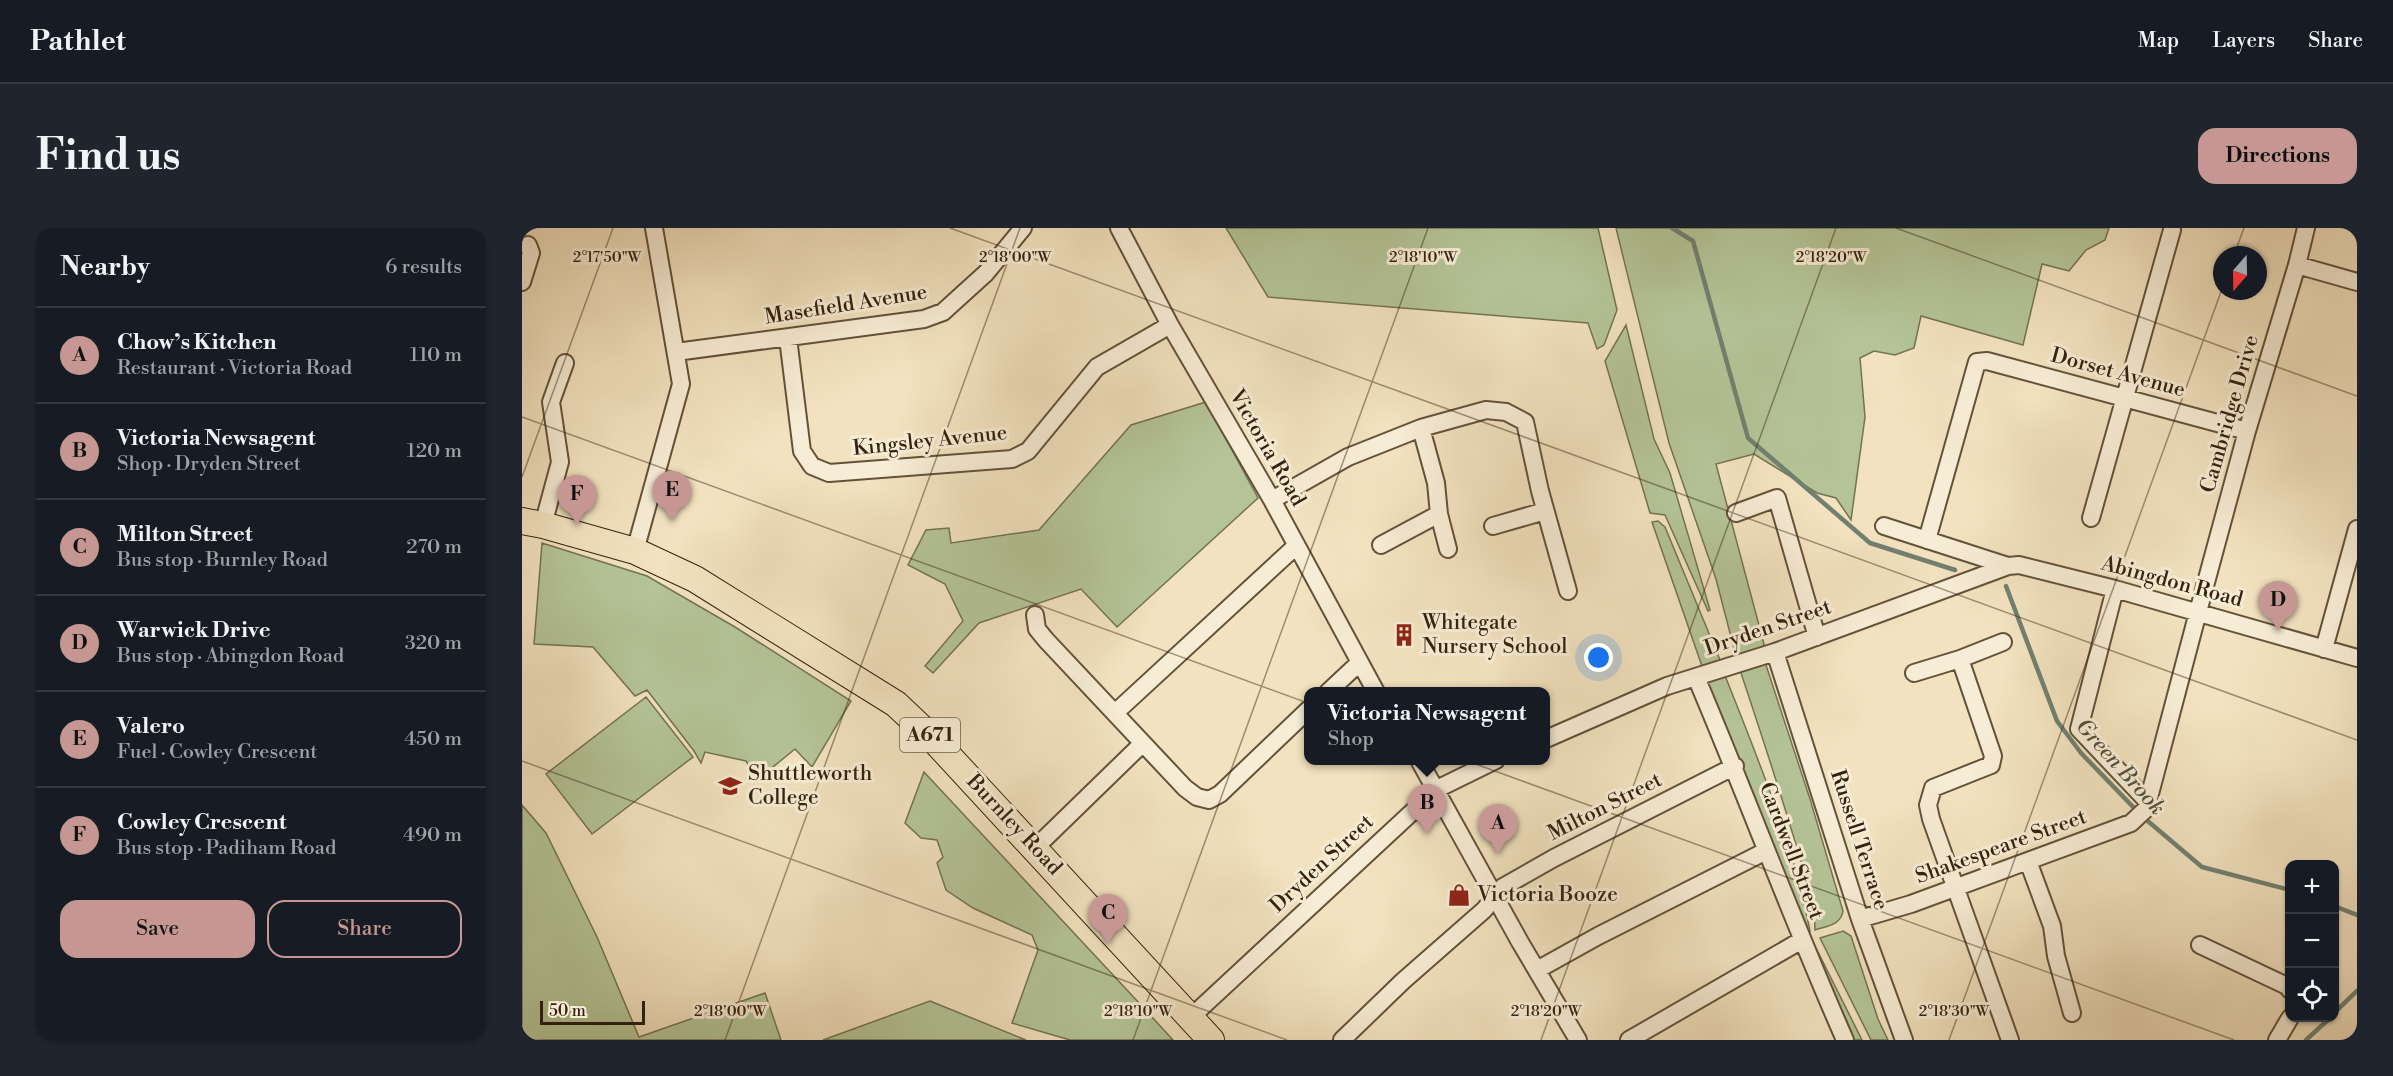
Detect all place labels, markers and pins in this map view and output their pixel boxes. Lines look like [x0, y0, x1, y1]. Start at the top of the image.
pin: E [652, 472, 692, 521]
pin: F [558, 476, 596, 525]
pin: D [2258, 582, 2298, 631]
place label: Whitegate Nursery School [1421, 610, 1567, 660]
building icon: Whitegate Nursery School [1391, 622, 1417, 648]
place label: Shuttleworth College [748, 761, 873, 811]
school or university icon: Shuttleworth College [717, 773, 743, 799]
pin: B [1408, 784, 1446, 834]
pin: A [1478, 804, 1518, 854]
shop icon: Victoria Booze [1446, 882, 1472, 908]
place label: Victoria Booze [1476, 882, 1618, 908]
pin: C [1088, 894, 1128, 944]

